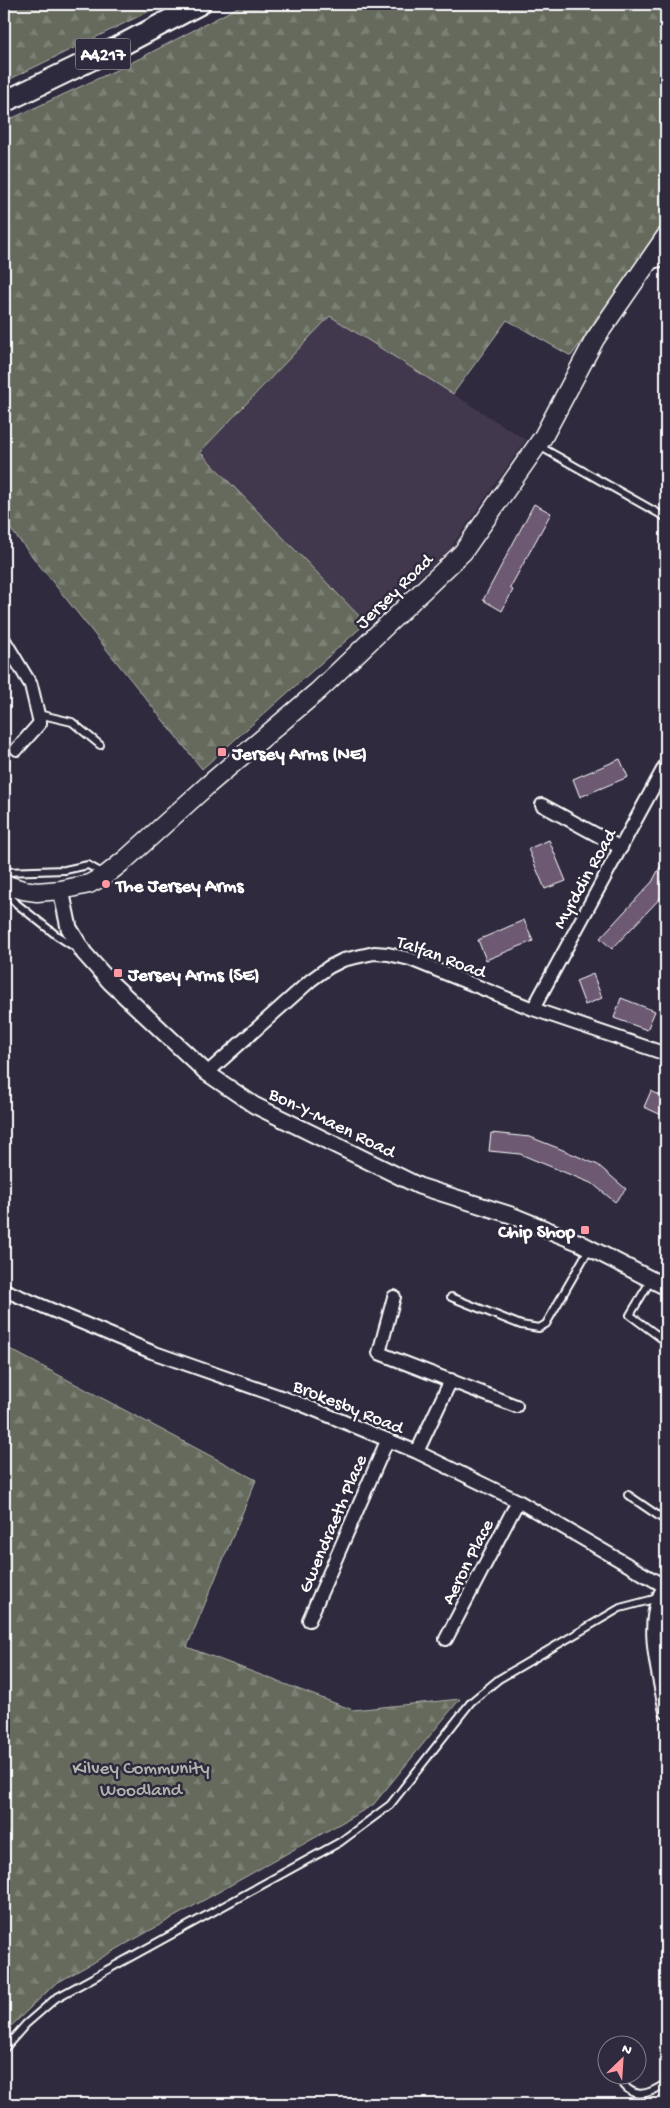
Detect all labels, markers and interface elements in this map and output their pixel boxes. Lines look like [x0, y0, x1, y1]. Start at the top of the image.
road number: A4217 [76, 39, 130, 70]
street label: Jersey Road [352, 549, 440, 635]
place label: Jersey Arms (NE) [231, 744, 367, 767]
marker: Jersey Arms (NE) [216, 746, 228, 758]
street label: Myrddin Road [549, 824, 624, 934]
place label: The Jersey Arms [114, 876, 244, 899]
marker: The Jersey Arms [100, 878, 112, 890]
street label: Talfan Road [392, 931, 490, 986]
place label: Jersey Arms (SE) [127, 965, 260, 988]
marker: Jersey Arms (SE) [112, 967, 124, 979]
street label: Bon-Y-Maen Road [264, 1083, 400, 1166]
place label: Chip Shop [497, 1222, 576, 1245]
marker: Chip Shop [579, 1224, 591, 1236]
street label: Brokesby Road [288, 1375, 408, 1442]
street label: Gwendraeth Place [295, 1452, 374, 1597]
street label: Aeron Place [438, 1516, 500, 1609]
park label: Kilvey Community Woodland [72, 1758, 210, 1803]
north arrow [598, 2036, 648, 2086]
text: N [619, 2041, 634, 2060]

